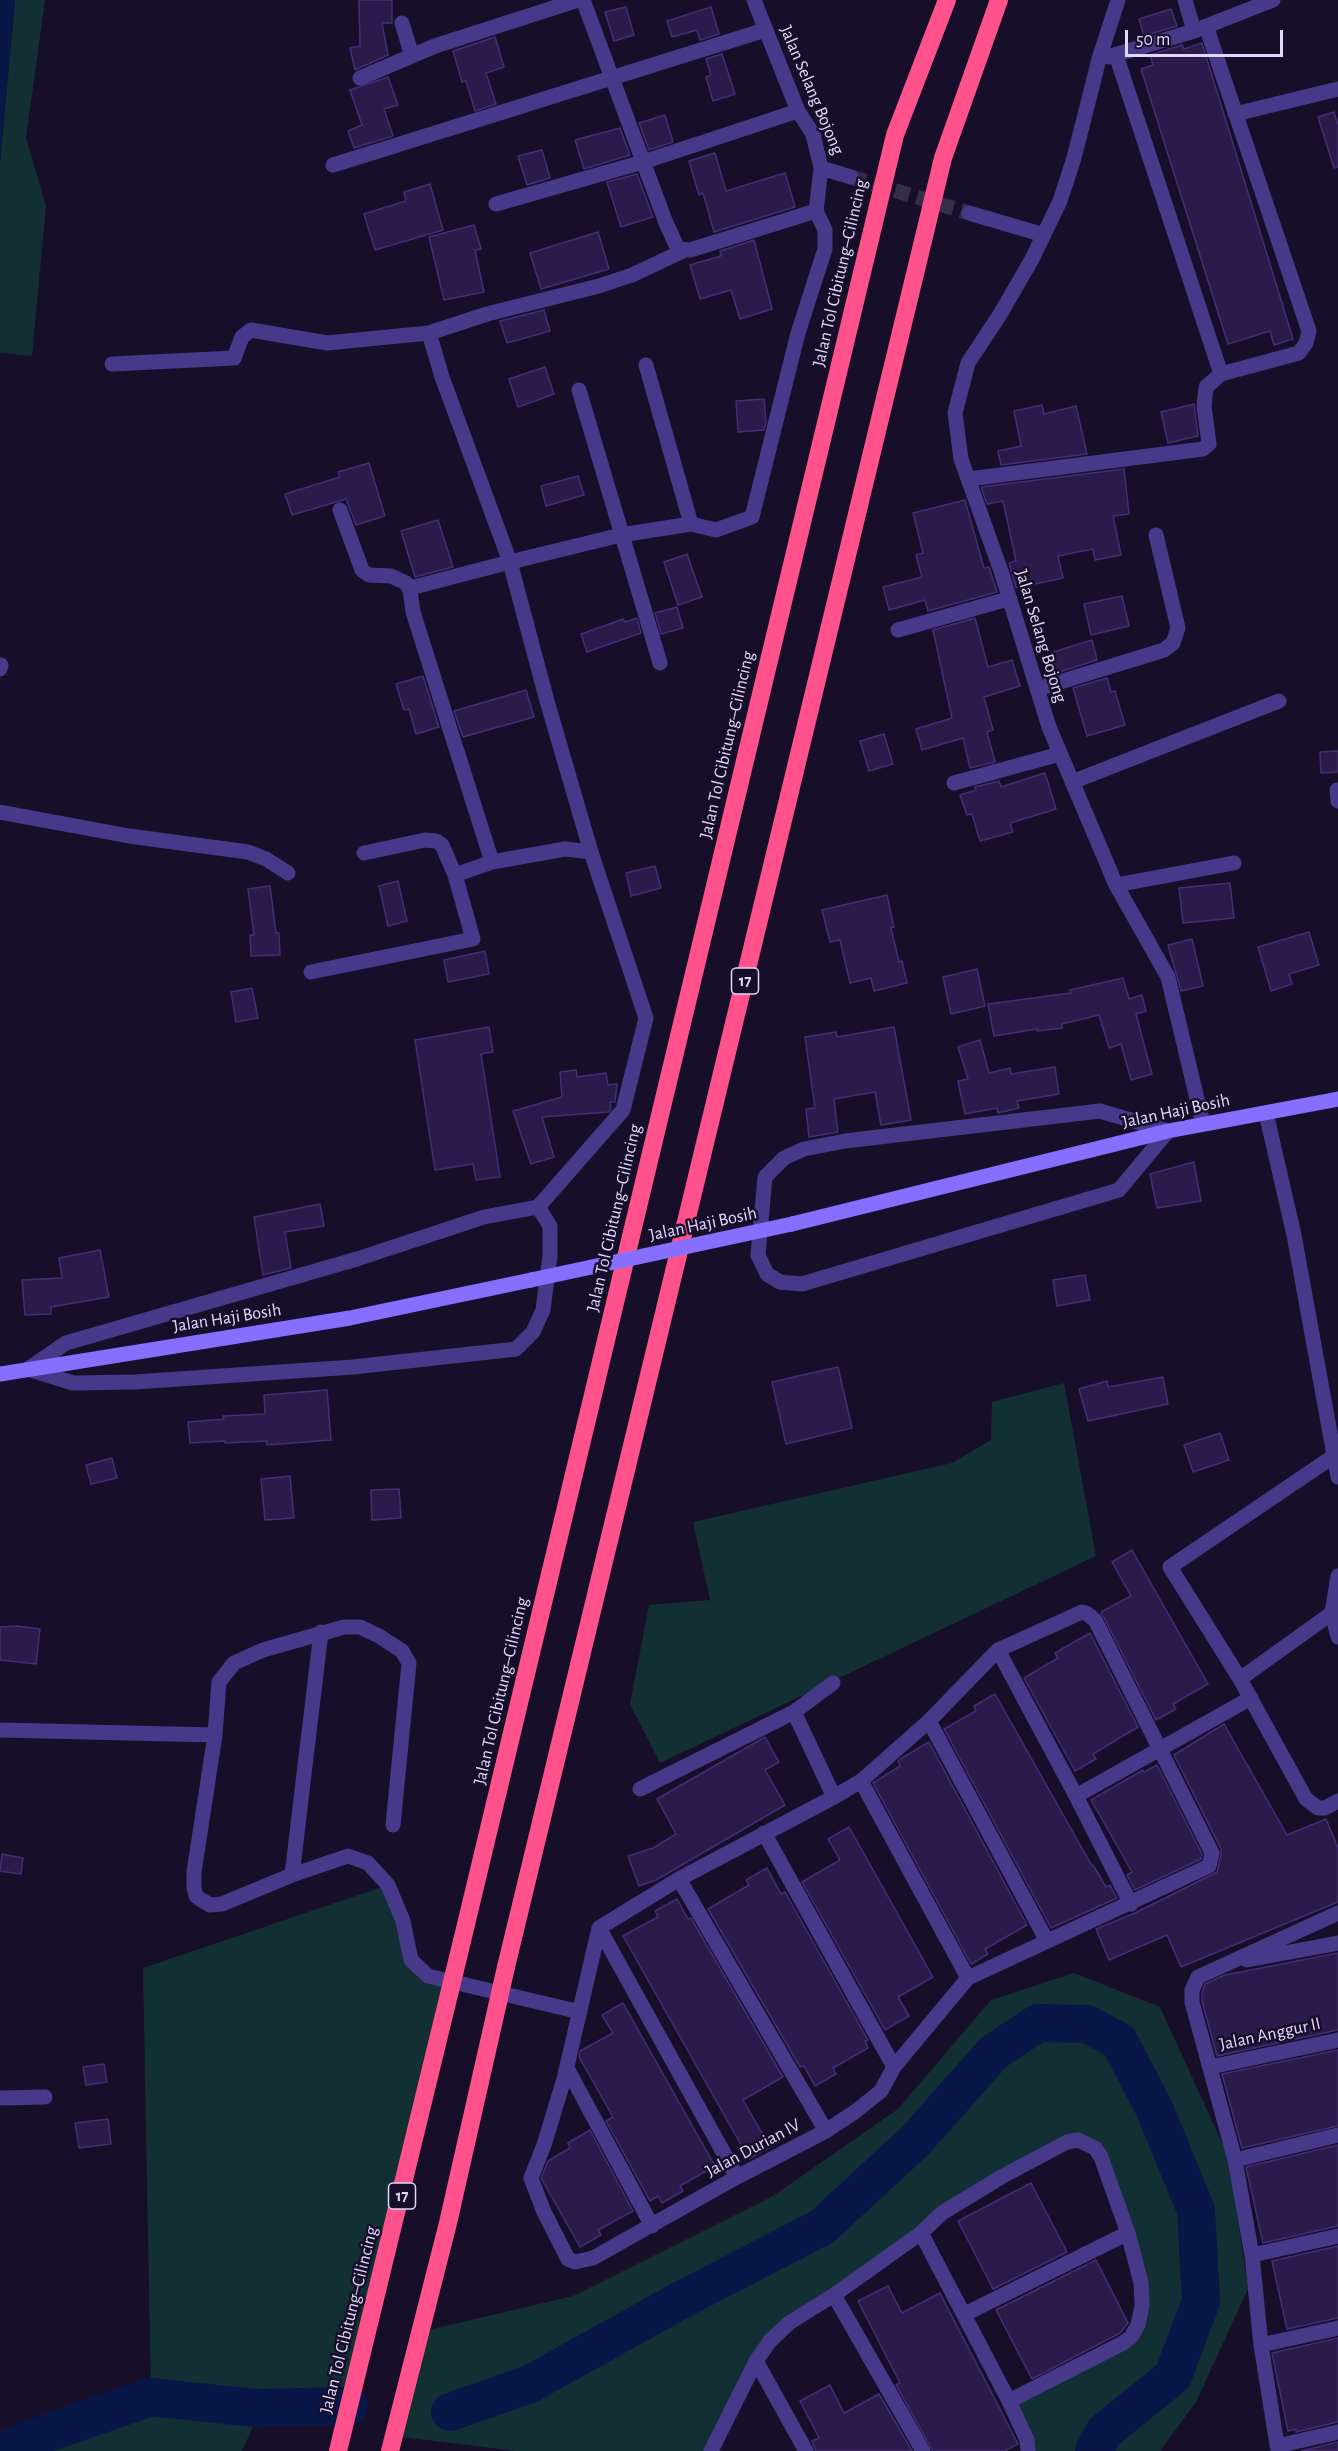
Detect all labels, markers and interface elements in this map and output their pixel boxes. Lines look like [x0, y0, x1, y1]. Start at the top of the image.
scale bar [1128, 18, 1286, 56]
street label: Jalan Selang Bojong [775, 22, 849, 158]
text: 50 m [1136, 31, 1170, 49]
street label: Jalan Tol Cibitung–Cilincing [808, 177, 872, 369]
street label: Jalan Selang Bojong [1010, 567, 1072, 705]
street label: Jalan Tol Cibitung–Cilincing [695, 649, 759, 841]
road number: 17 [732, 968, 758, 994]
street label: Jalan Haji Bosih [1120, 1089, 1232, 1133]
street label: Jalan Tol Cibitung–Cilincing [582, 1122, 646, 1314]
street label: Jalan Haji Bosih [647, 1202, 759, 1246]
street label: Jalan Haji Bosih [171, 1299, 283, 1337]
street label: Jalan Tol Cibitung–Cilincing [469, 1595, 533, 1787]
street label: Jalan Anggur II [1217, 2013, 1323, 2055]
street label: Jalan Durian IV [702, 2114, 804, 2182]
road number: 17 [388, 2183, 416, 2209]
street label: Jalan Tol Cibitung–Cilincing [315, 2224, 383, 2416]

